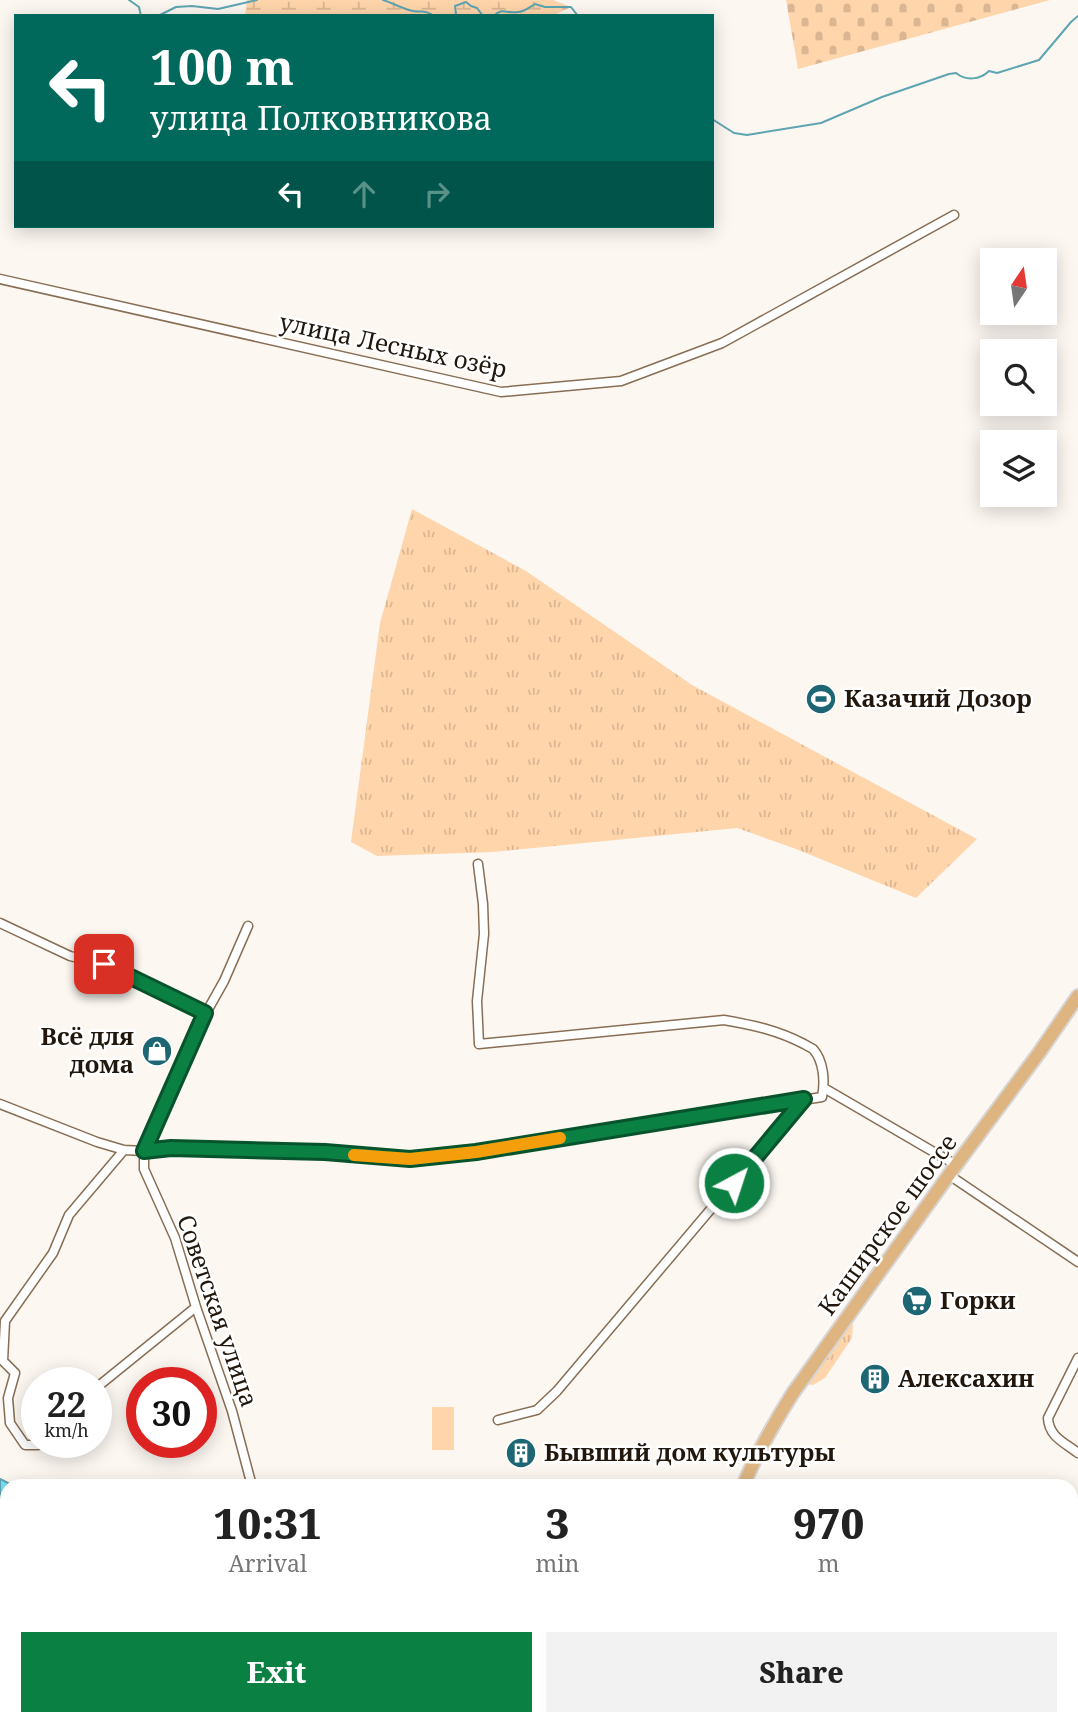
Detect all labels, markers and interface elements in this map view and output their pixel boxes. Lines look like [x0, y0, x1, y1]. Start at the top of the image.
text: 100 m [150, 33, 294, 99]
icon: left [35, 42, 126, 133]
text: улица Полковникова [150, 96, 492, 139]
icon: left [272, 175, 310, 213]
icon: ahead [345, 175, 383, 213]
icon: right [418, 175, 456, 213]
north arrow [980, 248, 1057, 326]
map controls [980, 248, 1057, 507]
street label: улица Лесных озёр [277, 304, 510, 385]
button: search [980, 339, 1057, 416]
button: layers [980, 430, 1057, 507]
place label: Казачий Дозор [844, 681, 1032, 714]
sports icon: Казачий Дозор [804, 682, 838, 716]
pin [74, 934, 134, 994]
icon: arrive [85, 945, 123, 983]
place label: Всё для дома [40, 1019, 134, 1080]
shop icon: Всё для дома [140, 1034, 174, 1068]
street label: Каширское шоссе [810, 1127, 964, 1321]
position arrow [697, 1146, 771, 1220]
street label: Советская улица [170, 1210, 267, 1411]
place label: Горки [940, 1283, 1016, 1316]
supermarket icon: Горки [900, 1284, 934, 1318]
place label: Алексахин [898, 1361, 1034, 1394]
building icon: Алексахин [858, 1362, 892, 1396]
speed limit sign: 30 [126, 1367, 217, 1458]
text: 22 [47, 1380, 86, 1427]
text: km/h [44, 1418, 89, 1442]
place label: Бывший дом культуры [544, 1435, 835, 1468]
building icon: Бывший дом культуры [504, 1436, 538, 1470]
text: 10:31 [214, 1494, 322, 1551]
text: 3 [546, 1494, 569, 1551]
text: 970 [793, 1494, 864, 1551]
text: Arrival [228, 1547, 307, 1579]
text: min [535, 1547, 579, 1579]
text: m [818, 1547, 840, 1579]
button: Exit [21, 1632, 532, 1712]
button: Share [546, 1632, 1057, 1712]

